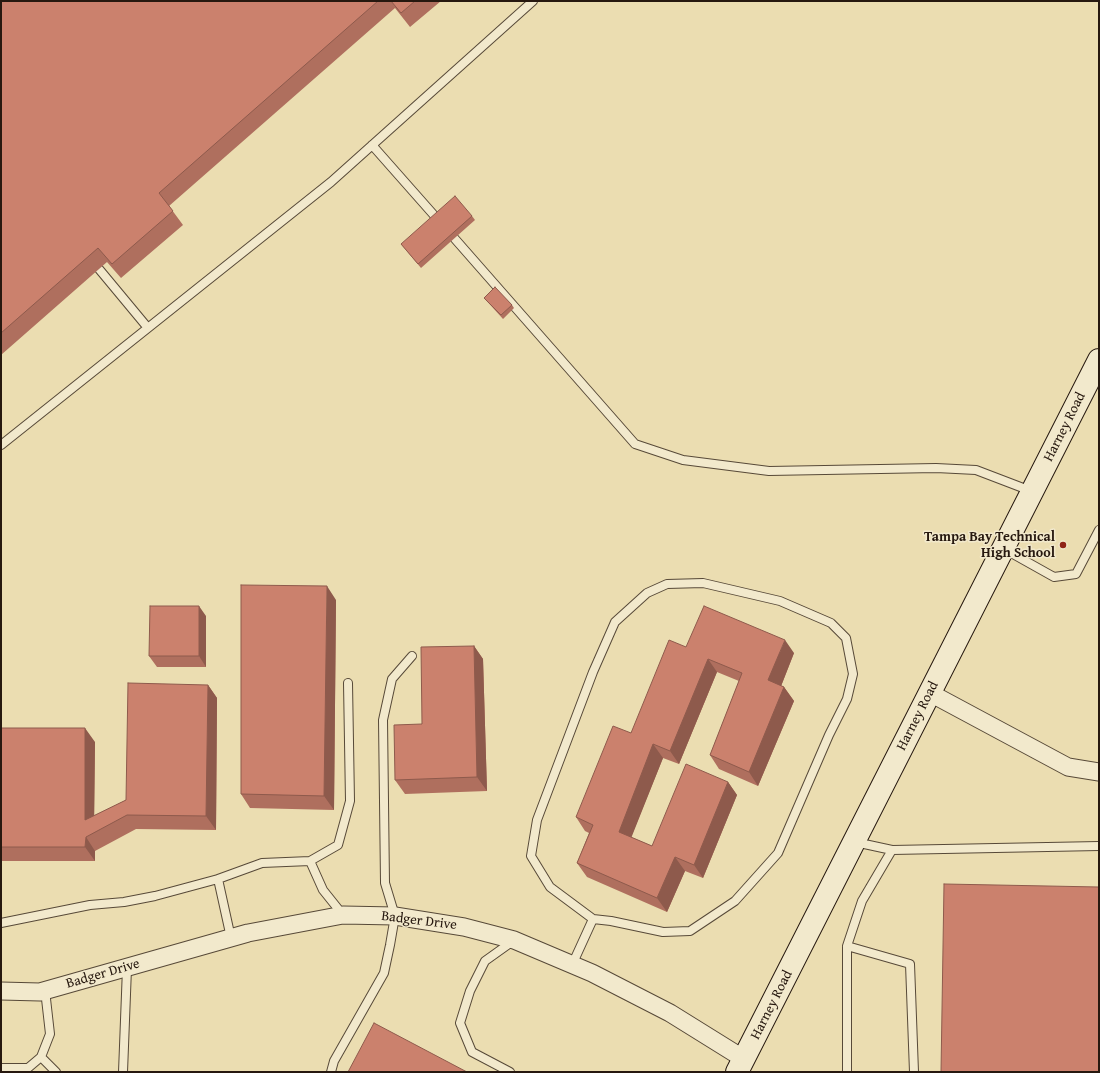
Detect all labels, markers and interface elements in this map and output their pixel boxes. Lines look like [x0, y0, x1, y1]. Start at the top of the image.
street label: Harney Road [1040, 390, 1090, 464]
place label: Tampa Bay Technical High School [924, 529, 1055, 562]
marker: Tampa Bay Technical High School [1058, 540, 1068, 550]
street label: Harney Road [893, 679, 943, 753]
street label: Badger Drive [380, 908, 458, 934]
street label: Badger Drive [64, 955, 142, 993]
street label: Harney Road [747, 968, 797, 1042]

